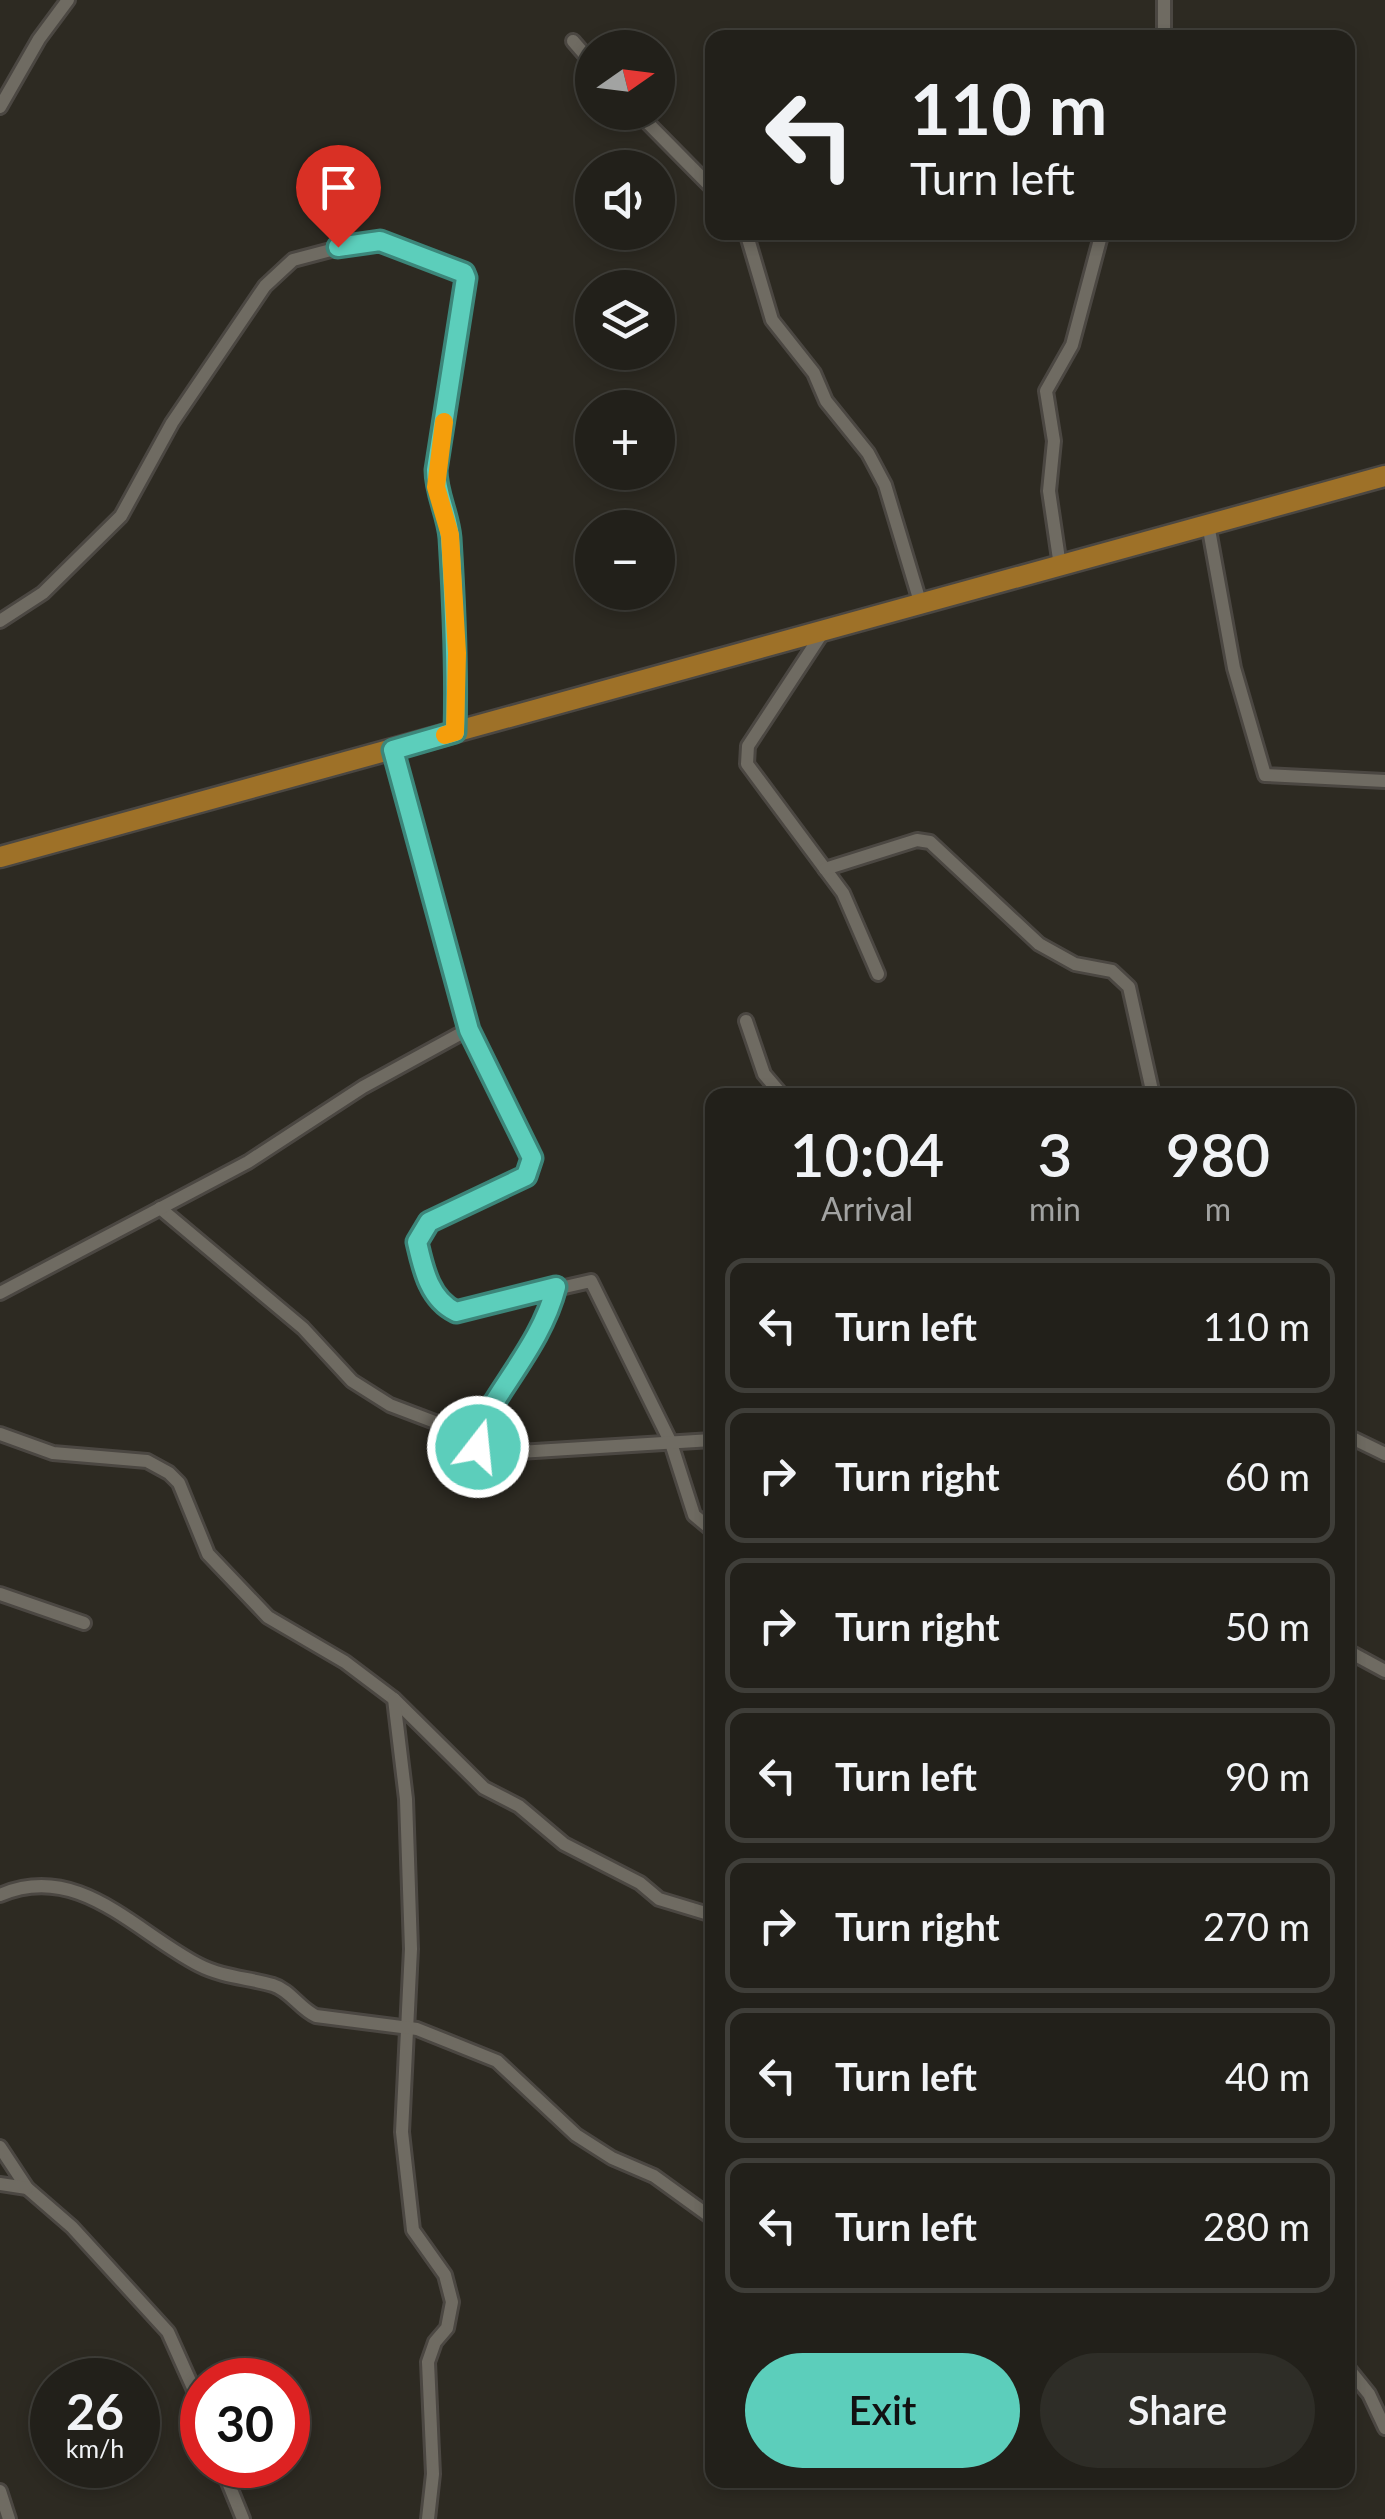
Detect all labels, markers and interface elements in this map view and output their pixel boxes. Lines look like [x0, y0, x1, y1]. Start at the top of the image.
north arrow [575, 30, 675, 130]
map controls [575, 30, 675, 610]
text: 110 m [910, 66, 1107, 150]
icon: left [745, 70, 875, 200]
pin [296, 145, 381, 248]
button: sound [575, 150, 675, 250]
text: Turn left [910, 151, 1075, 205]
icon: arrive [311, 160, 366, 215]
button: layers [575, 270, 675, 370]
button: + [575, 390, 675, 490]
button: − [575, 510, 675, 610]
text: 10:04 [790, 1118, 944, 1190]
text: 3 [1038, 1118, 1072, 1190]
text: 980 [1166, 1118, 1270, 1190]
text: Arrival [821, 1189, 913, 1228]
text: min [1029, 1189, 1081, 1228]
text: m [1205, 1189, 1231, 1228]
icon: left [750, 1298, 805, 1353]
text: Turn left [835, 1303, 977, 1349]
text: 110 m [1203, 1303, 1310, 1349]
position arrow [426, 1395, 530, 1499]
icon: right [750, 1448, 805, 1503]
text: Turn right [835, 1453, 1000, 1499]
text: 60 m [1225, 1453, 1310, 1499]
icon: right [750, 1598, 805, 1653]
text: Turn right [835, 1603, 1000, 1649]
text: 50 m [1225, 1603, 1310, 1649]
icon: left [750, 1748, 805, 1803]
text: Turn left [835, 1753, 977, 1799]
text: 90 m [1225, 1753, 1310, 1799]
icon: right [750, 1898, 805, 1953]
text: Turn right [835, 1903, 1000, 1949]
text: 270 m [1203, 1903, 1310, 1949]
icon: left [750, 2048, 805, 2103]
text: Turn left [835, 2053, 977, 2099]
text: 40 m [1225, 2053, 1310, 2099]
icon: left [750, 2198, 805, 2253]
text: Turn left [835, 2203, 977, 2249]
text: 280 m [1203, 2203, 1310, 2249]
button: Exit [745, 2353, 1020, 2468]
button: Share [1040, 2353, 1315, 2468]
speed limit sign: 30 [180, 2358, 310, 2488]
text: 26 [66, 2381, 124, 2441]
text: km/h [66, 2433, 124, 2463]

